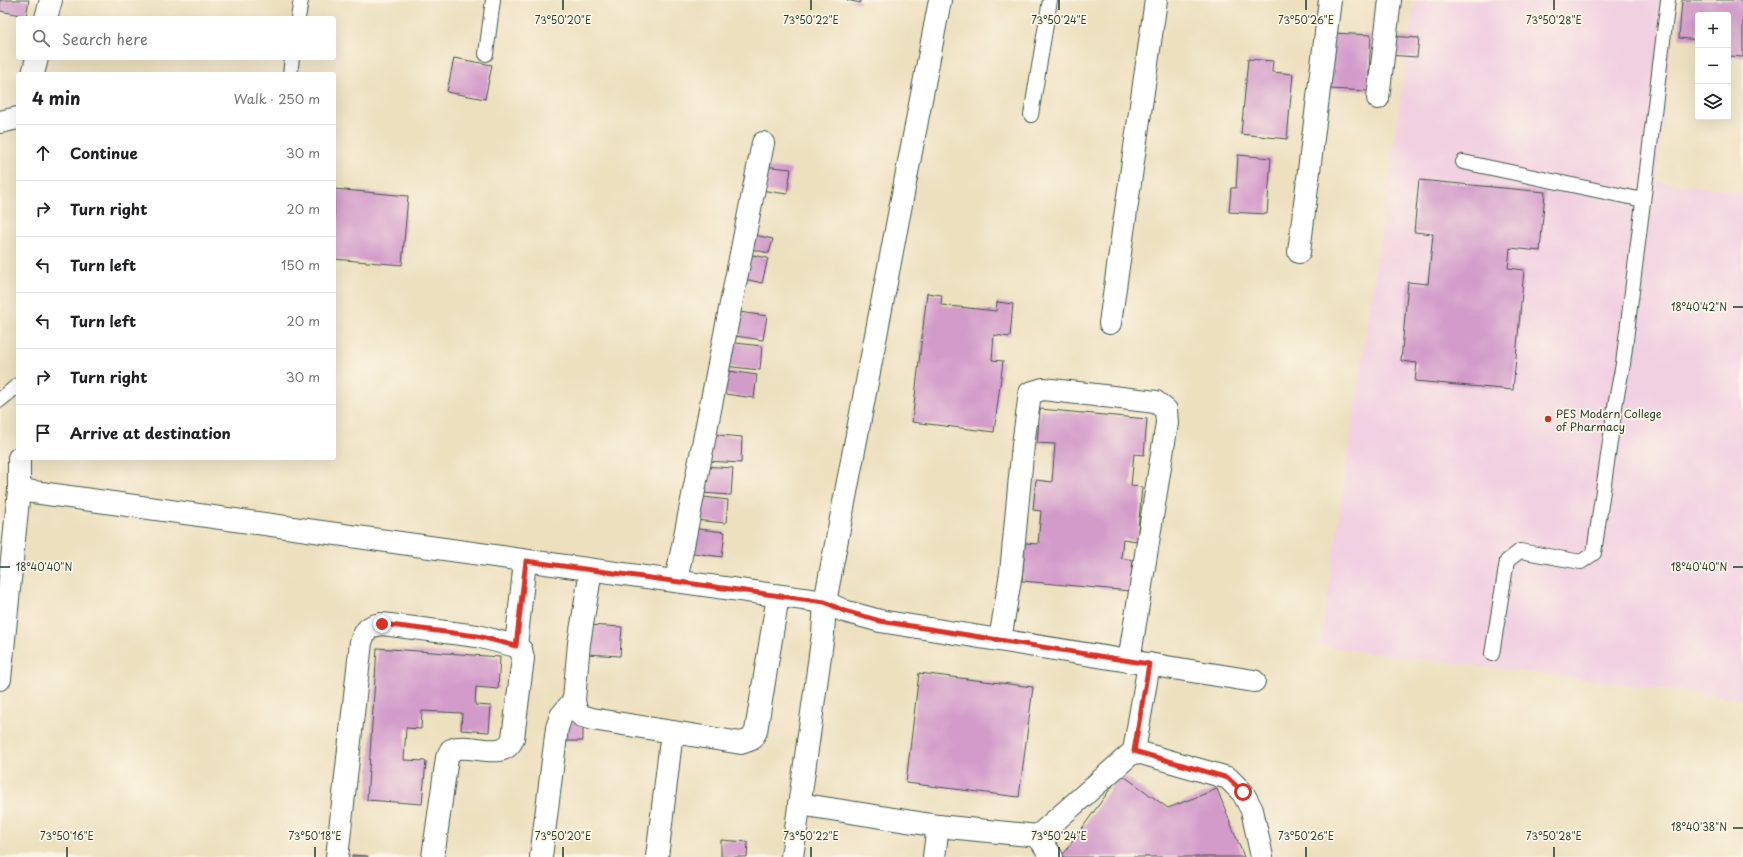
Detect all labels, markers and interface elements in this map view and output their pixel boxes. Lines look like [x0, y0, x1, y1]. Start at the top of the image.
text: 73°50'20"E [535, 12, 591, 27]
text: 73°50'22"E [783, 12, 839, 27]
text: 73°50'24"E [1031, 12, 1087, 27]
text: 73°50'26"E [1278, 12, 1334, 27]
text: 73°50'28"E [1526, 12, 1582, 27]
map controls [1695, 12, 1731, 120]
button: + [1695, 12, 1731, 48]
search box [16, 16, 336, 60]
icon: search [30, 27, 52, 49]
text: Search here [62, 27, 148, 50]
button: − [1695, 48, 1731, 84]
button: layers [1695, 84, 1731, 120]
text: 4 min [32, 85, 80, 111]
text: Walk · 250 m [234, 89, 320, 108]
text: Continue [70, 141, 138, 164]
icon: ahead [32, 142, 54, 164]
text: 30 m [286, 143, 320, 162]
text: Turn right [70, 197, 147, 220]
icon: right [32, 198, 54, 220]
text: 20 m [286, 199, 320, 218]
text: Turn left [70, 253, 136, 276]
icon: left [32, 254, 54, 276]
text: 150 m [281, 255, 320, 274]
text: 18°40'42"N [1671, 299, 1727, 314]
text: Turn left [70, 309, 136, 332]
icon: left [32, 310, 54, 332]
text: 20 m [286, 311, 320, 330]
text: Turn right [70, 365, 147, 388]
icon: right [32, 366, 54, 388]
text: 30 m [286, 367, 320, 386]
place label: PES Modern College of Pharmacy [1556, 405, 1662, 435]
marker: PES Modern College of Pharmacy [1543, 414, 1553, 424]
text: Arrive at destination [70, 421, 231, 444]
icon: arrive [32, 422, 54, 444]
text: 18°40'40"N [16, 559, 72, 574]
text: 18°40'40"N [1671, 559, 1727, 574]
route end [373, 615, 391, 633]
route start [1234, 783, 1252, 801]
text: 18°40'38"N [1671, 819, 1727, 834]
text: 73°50'16"E [40, 828, 94, 843]
text: 73°50'18"E [288, 828, 342, 843]
text: 73°50'20"E [535, 828, 591, 843]
text: 73°50'22"E [783, 828, 839, 843]
text: 73°50'24"E [1031, 828, 1087, 843]
text: 73°50'26"E [1278, 828, 1334, 843]
text: 73°50'28"E [1526, 828, 1582, 843]

